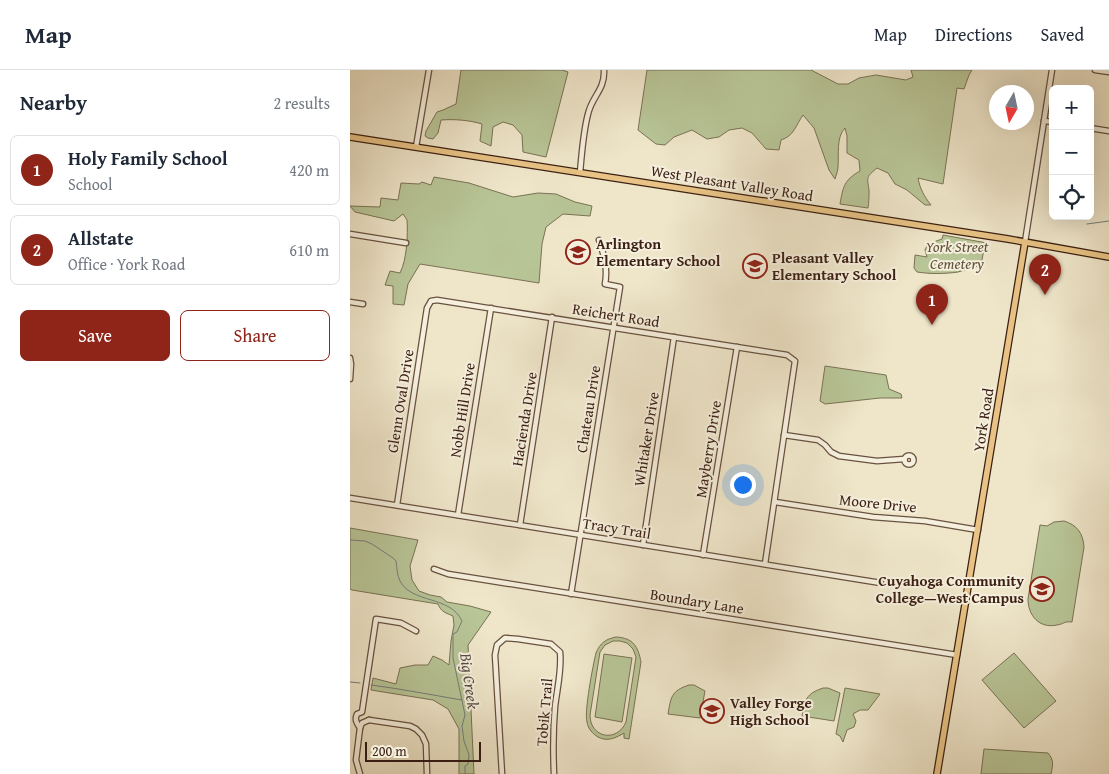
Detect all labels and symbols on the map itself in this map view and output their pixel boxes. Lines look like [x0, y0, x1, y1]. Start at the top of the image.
north arrow [989, 85, 1034, 130]
street label: West Pleasant Valley Road [649, 160, 815, 206]
place label: Arlington Elementary School [596, 233, 721, 271]
park label: York Street Cemetery [926, 236, 989, 274]
school or university icon: Arlington Elementary School [565, 239, 591, 265]
place label: Pleasant Valley Elementary School [772, 247, 897, 285]
school or university icon: Pleasant Valley Elementary School [742, 253, 768, 279]
pin: 2 [1029, 254, 1061, 295]
pin: 1 [916, 284, 948, 325]
street label: Reichert Road [571, 298, 661, 332]
street label: Glenn Oval Drive [381, 348, 419, 454]
street label: Nobb Hill Drive [444, 361, 480, 459]
street label: Chateau Drive [571, 364, 605, 454]
street label: Hacienda Drive [506, 370, 542, 468]
street label: York Road [968, 387, 998, 453]
street label: Whitaker Drive [628, 390, 664, 488]
street label: Mayberry Drive [690, 399, 726, 499]
your location [730, 472, 756, 498]
street label: Moore Drive [838, 489, 918, 517]
street label: Tracy Trail [581, 512, 653, 544]
place label: Cuyahoga Community College—West Campus [876, 570, 1024, 608]
school or university icon: Cuyahoga Community College—West Campus [1029, 576, 1055, 602]
street label: Boundary Lane [649, 583, 745, 619]
water label: Big Creek [454, 650, 486, 711]
street label: Tobik Trail [531, 677, 557, 747]
place label: Valley Forge High School [730, 692, 812, 730]
school or university icon: Valley Forge High School [699, 698, 725, 724]
scale bar [365, 739, 481, 762]

